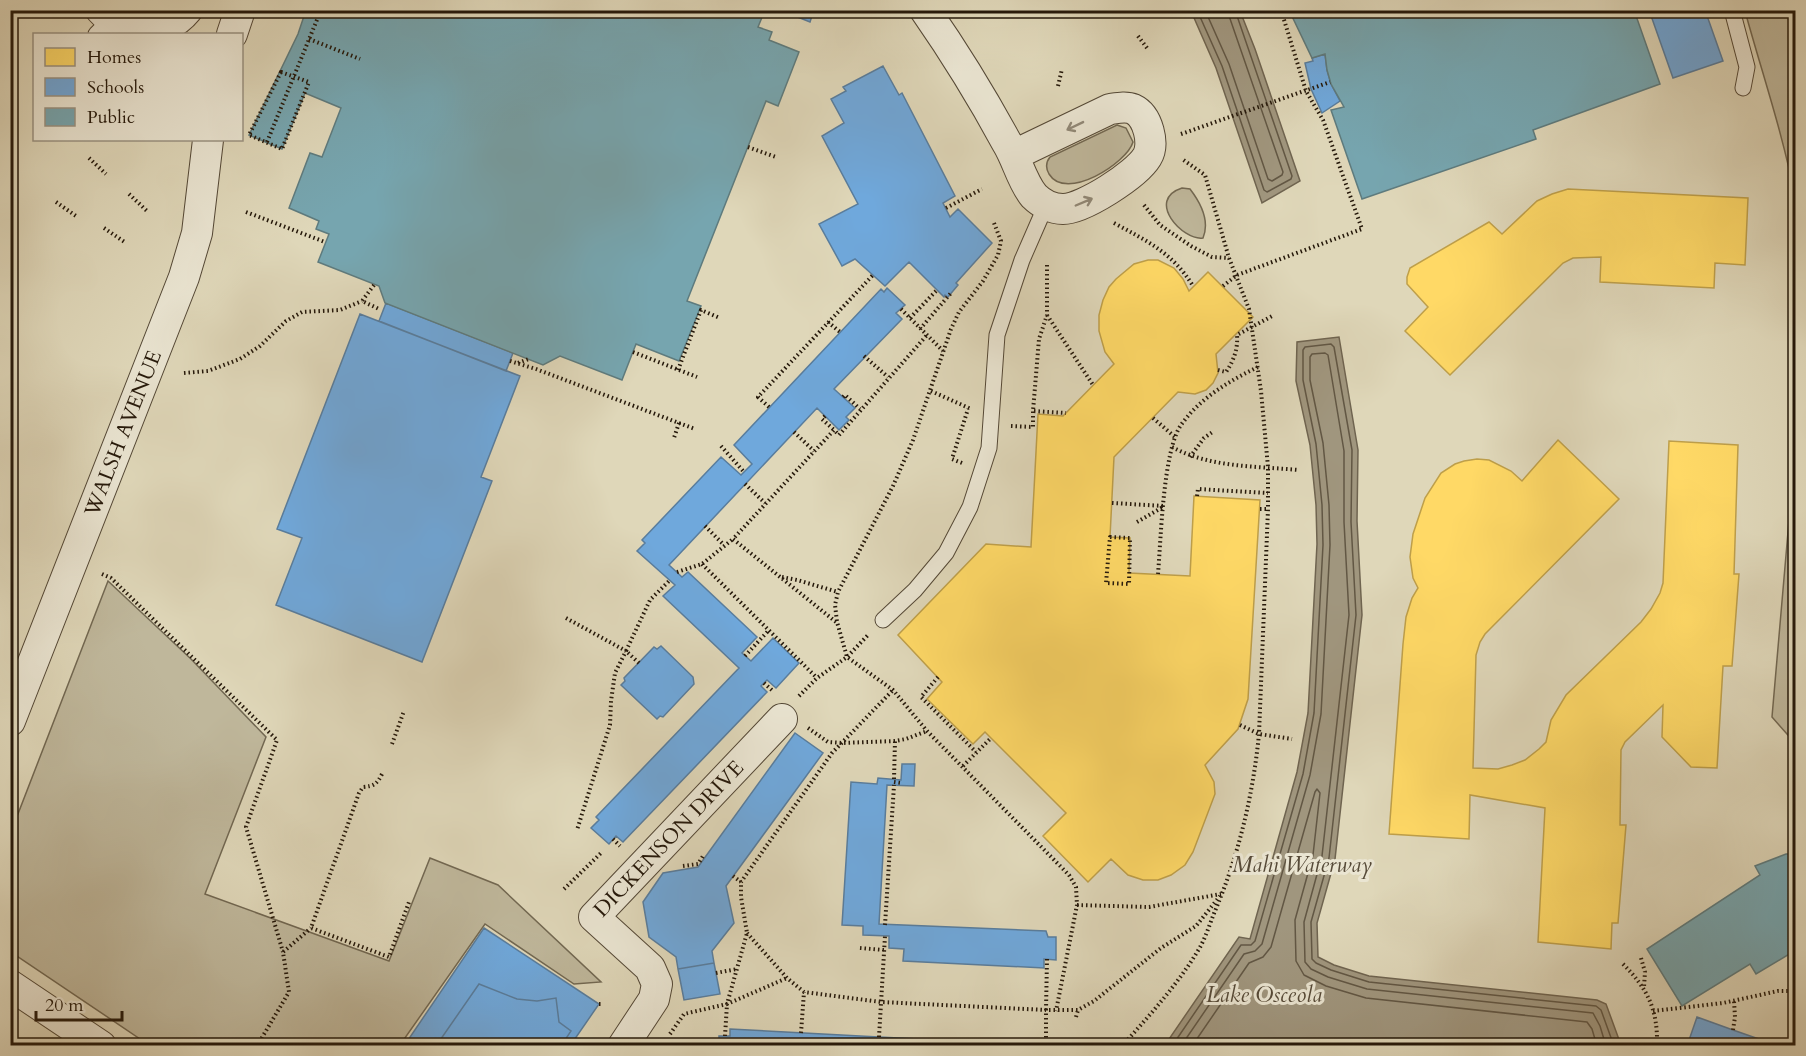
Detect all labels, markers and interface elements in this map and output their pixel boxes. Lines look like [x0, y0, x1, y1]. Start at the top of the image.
legend [33, 33, 243, 141]
text: Homes [87, 45, 141, 70]
text: Schools [87, 75, 144, 100]
text: Public [87, 105, 135, 130]
one-way arrow [1067, 121, 1085, 133]
one-way arrow [1074, 196, 1093, 207]
street label: WALSH AVENUE [77, 346, 169, 522]
street label: DICKENSON DRIVE [587, 754, 750, 924]
water label: Mahi Waterway [1232, 850, 1372, 880]
water label: Lake Osceola [1206, 980, 1322, 1010]
scale bar [36, 984, 122, 1022]
text: 20 m [45, 993, 84, 1018]

